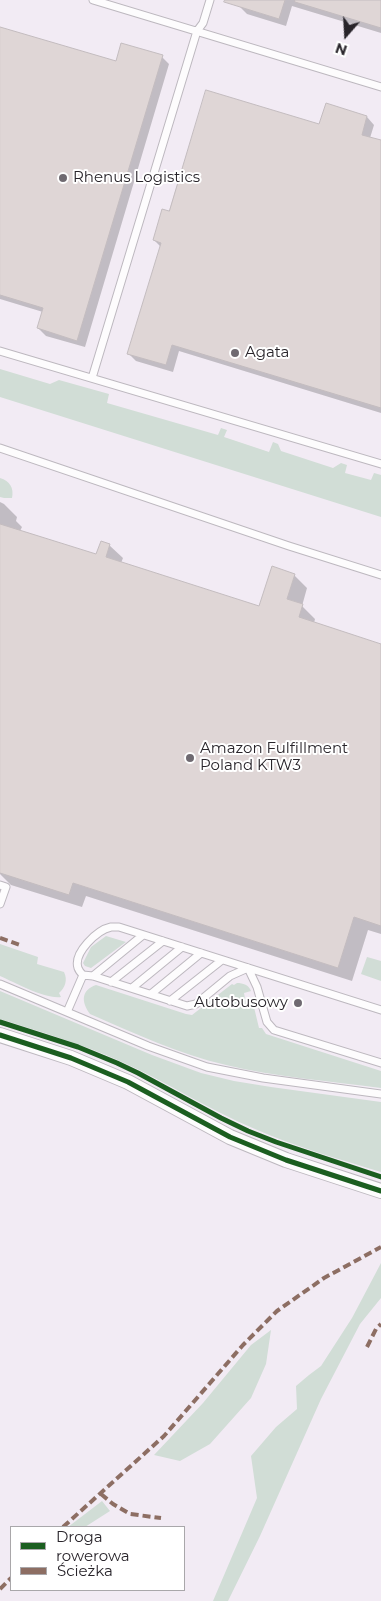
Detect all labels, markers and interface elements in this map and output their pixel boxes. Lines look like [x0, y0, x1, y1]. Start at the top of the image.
north arrow [321, 10, 371, 60]
text: N [333, 39, 349, 60]
place label: Rhenus Logistics [73, 169, 200, 187]
marker: Rhenus Logistics [57, 172, 69, 184]
place label: Agata [245, 344, 289, 362]
marker: Agata [229, 347, 241, 359]
place label: Amazon Fulfillment Poland KTW3 [200, 740, 348, 775]
marker: Amazon Fulfillment Poland KTW3 [184, 752, 196, 764]
place label: Autobusowy [194, 994, 288, 1012]
marker: Autobusowy [292, 997, 304, 1009]
legend [10, 1526, 185, 1591]
text: Droga rowerowa [56, 1527, 130, 1565]
text: Ścieżka [57, 1561, 113, 1580]

